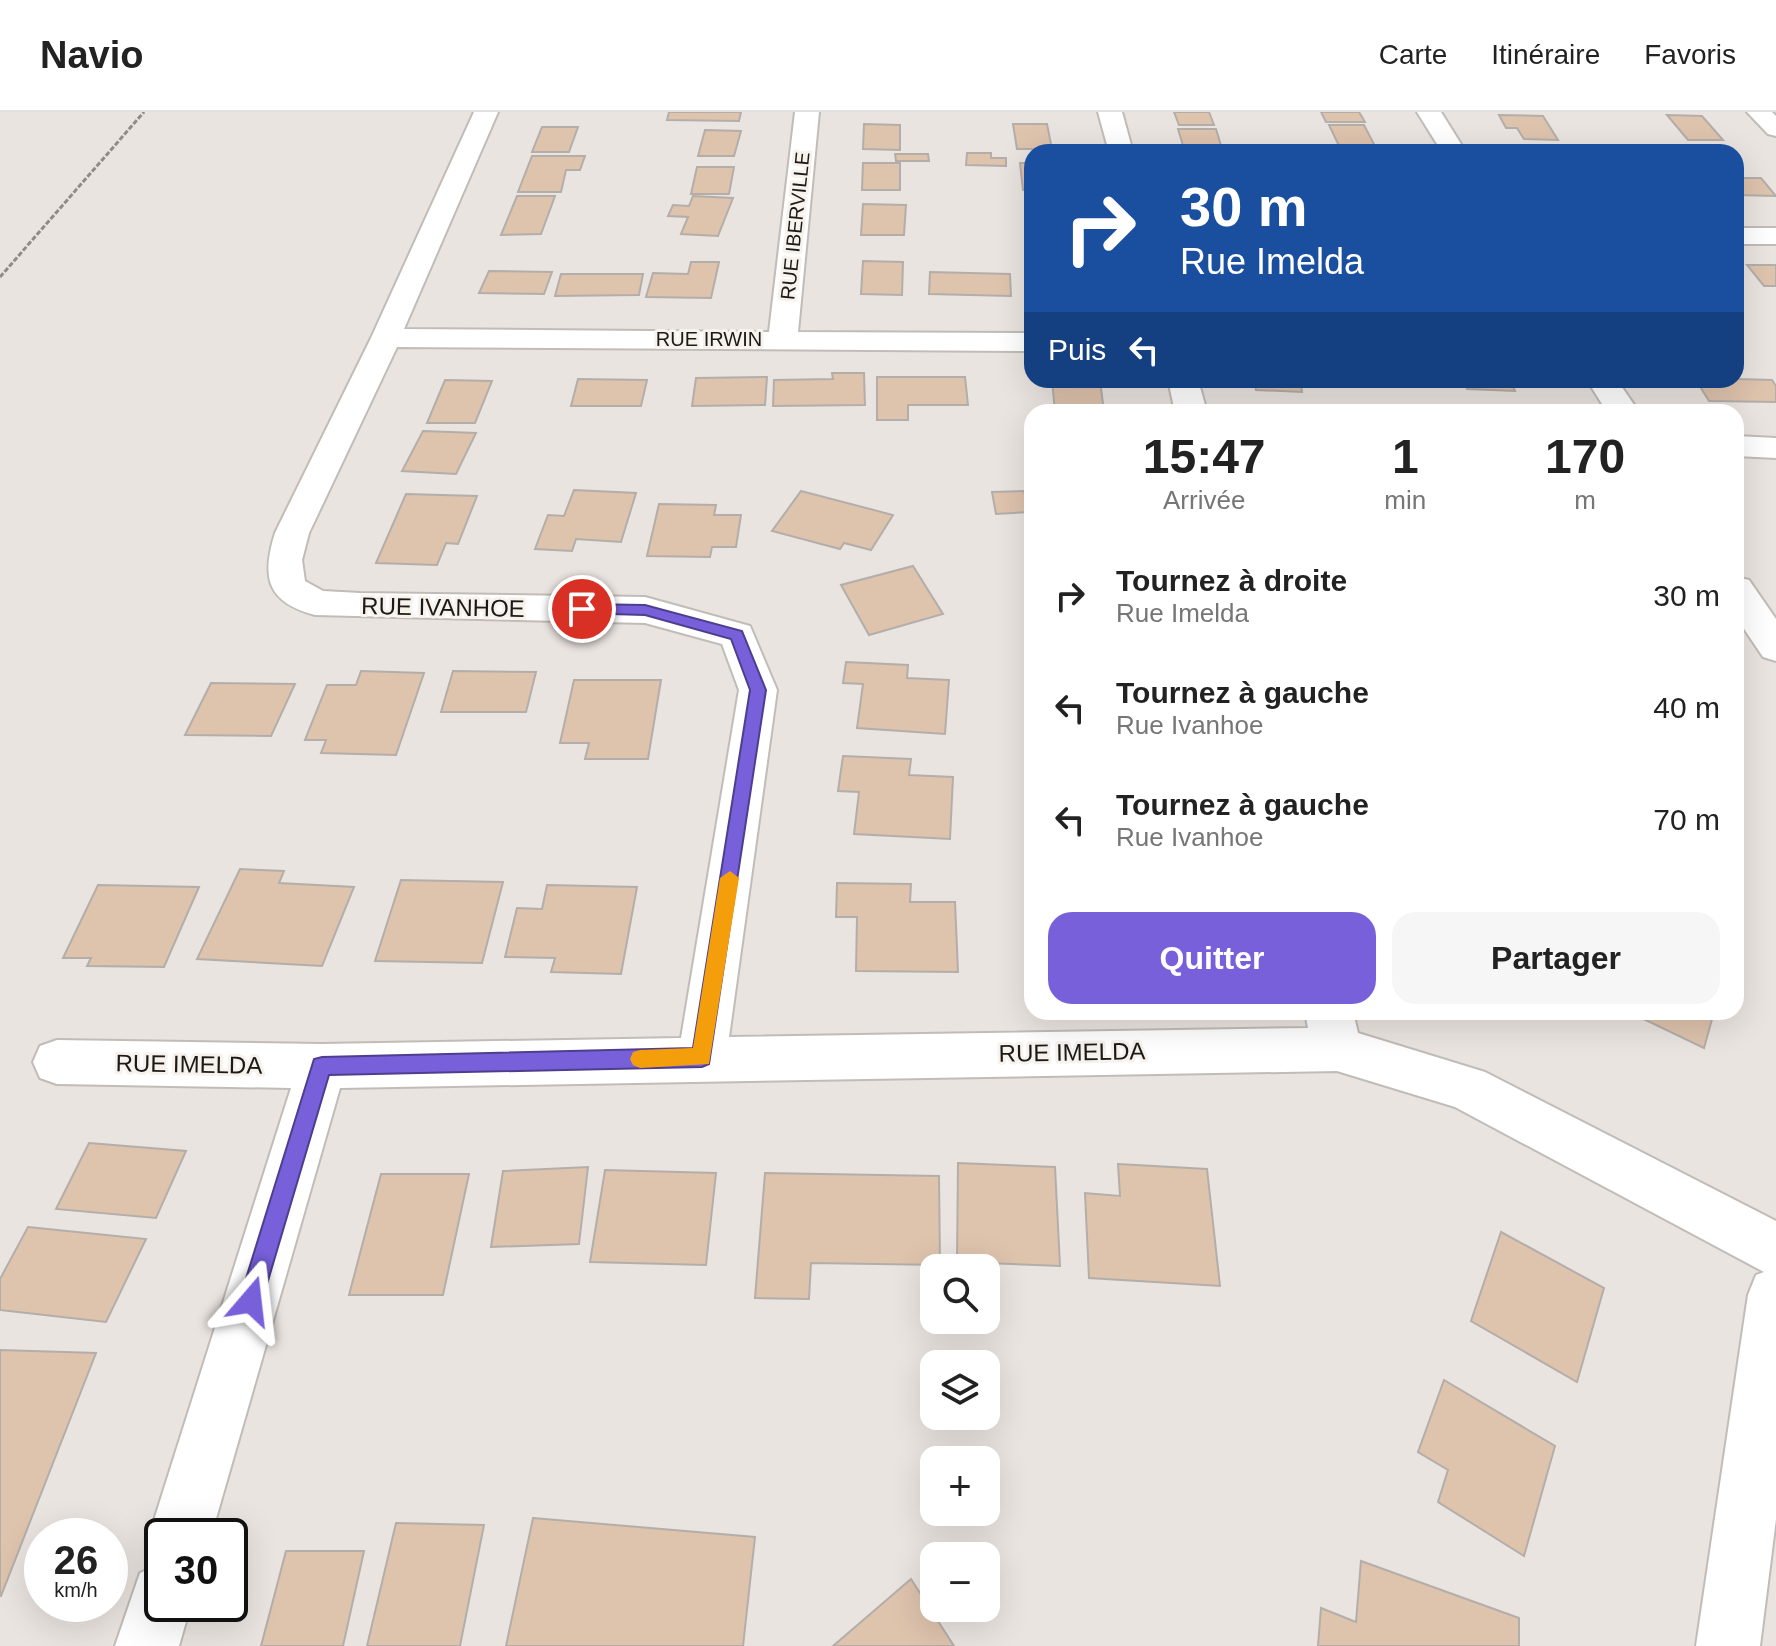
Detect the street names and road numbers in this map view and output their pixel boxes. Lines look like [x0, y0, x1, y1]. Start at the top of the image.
street label: RUE IBERVILLE [776, 151, 814, 301]
street label: RUE IRWIN [656, 328, 762, 350]
street label: RUE IVANHOE [361, 592, 525, 622]
street label: RUE IMELDA [998, 1037, 1146, 1067]
street label: RUE IMELDA [115, 1049, 263, 1079]

